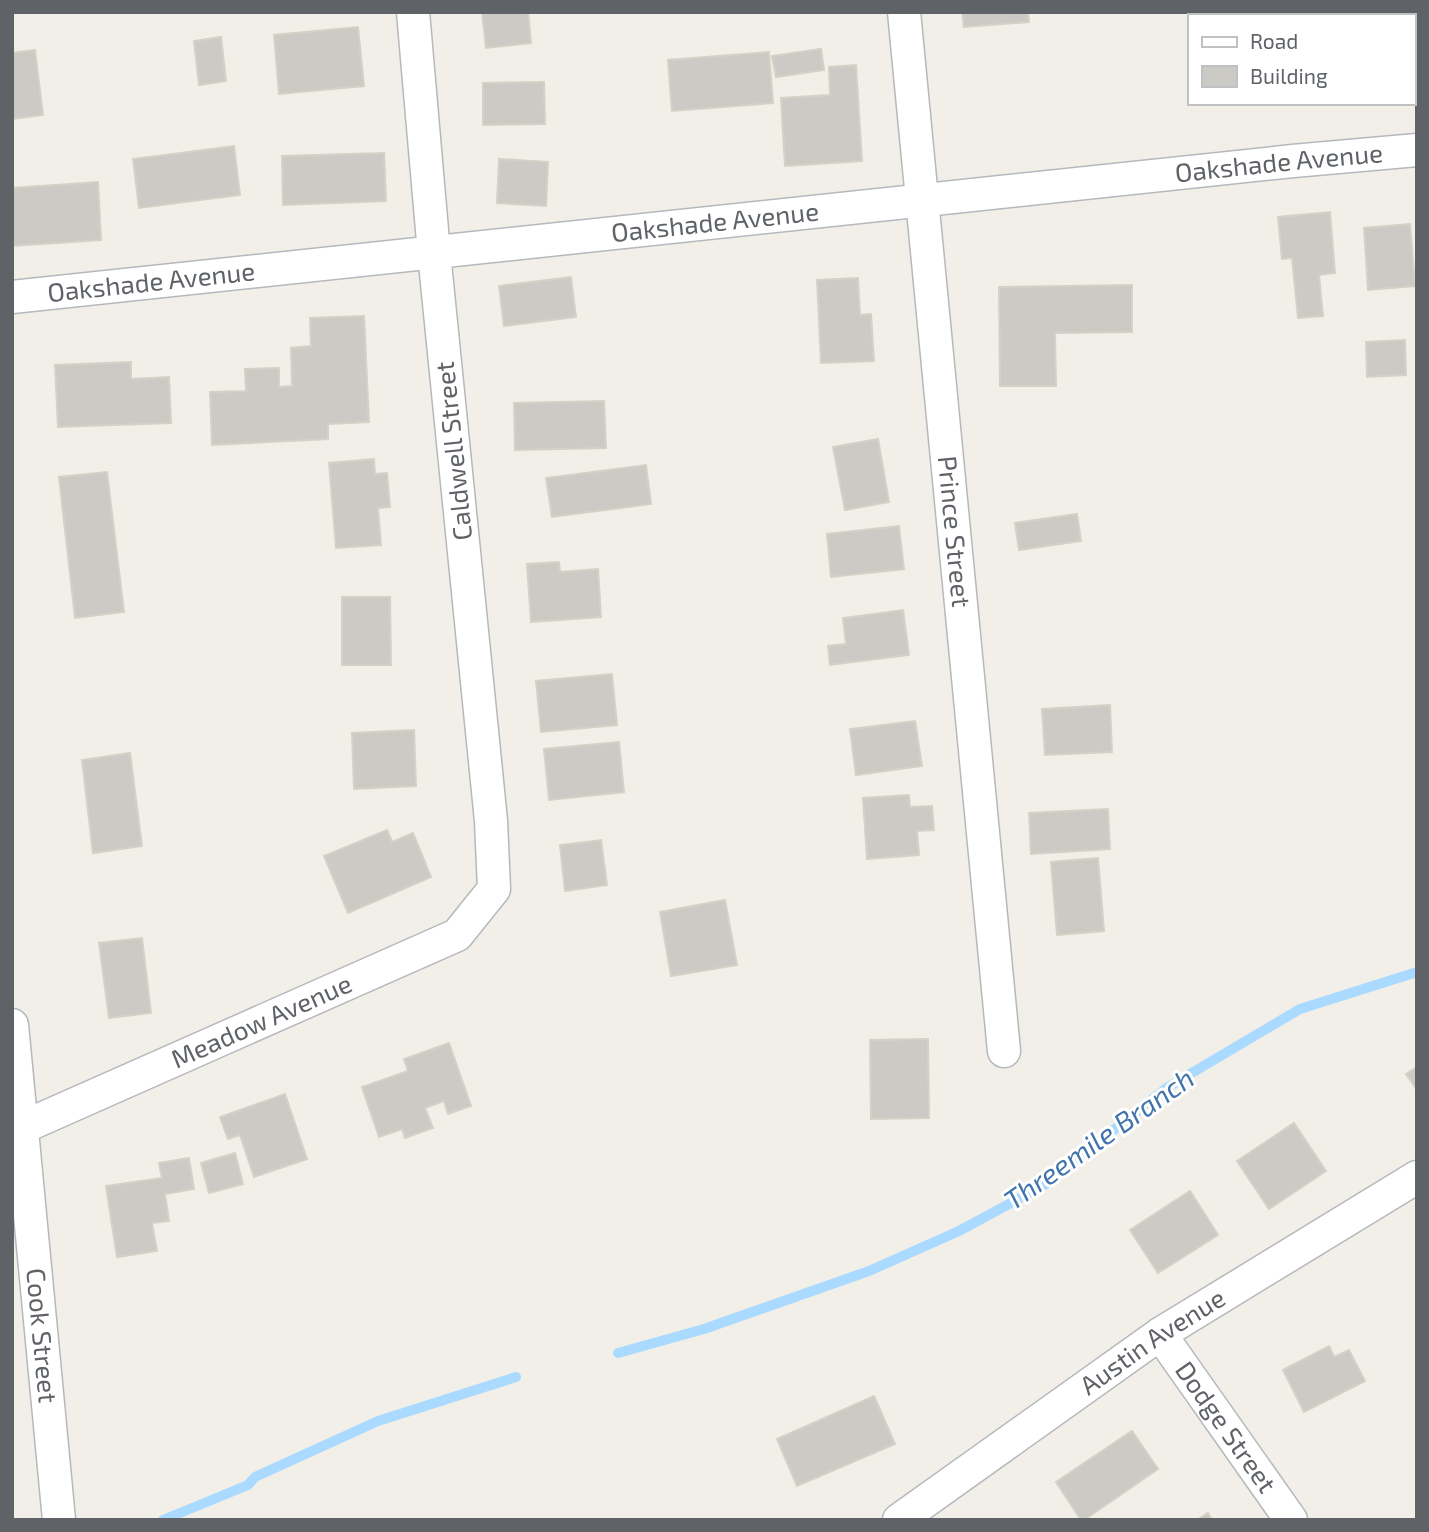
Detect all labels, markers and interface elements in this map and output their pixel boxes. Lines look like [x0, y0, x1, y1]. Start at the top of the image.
legend [1188, 14, 1415, 105]
text: Road [1250, 28, 1298, 53]
text: Building [1250, 63, 1328, 88]
street label: Oakshade Avenue [1173, 136, 1384, 187]
street label: Oakshade Avenue [609, 194, 820, 247]
street label: Oakshade Avenue [46, 254, 256, 307]
street label: Caldwell Street [428, 360, 477, 542]
street label: Prince Street [933, 454, 978, 609]
street label: Meadow Avenue [166, 967, 356, 1074]
water label: Threemile Branch [997, 1060, 1200, 1216]
street label: Cook Street [21, 1267, 65, 1404]
street label: Austin Avenue [1073, 1281, 1230, 1400]
street label: Dodge Street [1170, 1355, 1284, 1498]

